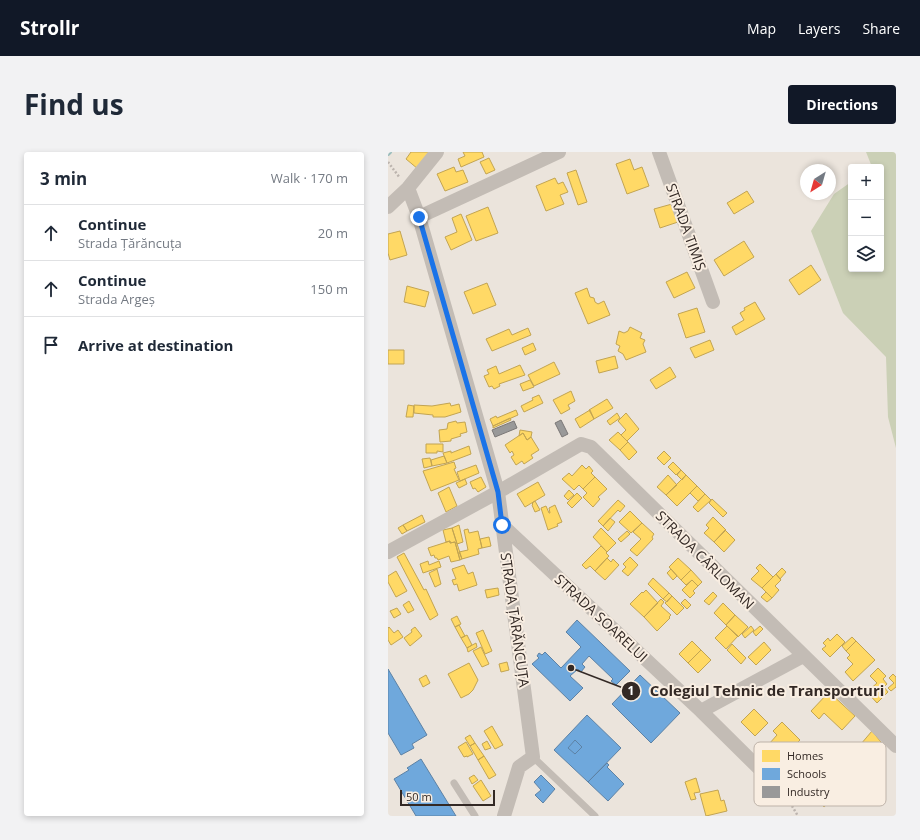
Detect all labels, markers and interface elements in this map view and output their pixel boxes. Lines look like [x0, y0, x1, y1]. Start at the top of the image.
text: Strollr [20, 15, 79, 41]
text: Map [747, 19, 776, 38]
text: Layers [798, 19, 840, 38]
text: Share [862, 19, 900, 38]
text: Find us [24, 85, 124, 123]
button: Directions [788, 85, 896, 124]
north arrow [800, 164, 836, 200]
map controls [848, 164, 884, 272]
button: + [848, 164, 884, 200]
text: 3 min [40, 167, 87, 190]
text: Walk · 170 m [271, 169, 348, 187]
street label: STRADA TIMIȘ [662, 181, 711, 273]
button: − [848, 200, 884, 236]
route end [410, 208, 428, 226]
text: Continue [78, 214, 146, 234]
icon: ahead [40, 222, 62, 244]
text: 20 m [318, 224, 348, 242]
text: Strada Țărăncuța [78, 234, 182, 252]
button: layers [848, 236, 884, 272]
text: Continue [78, 270, 146, 290]
icon: ahead [40, 278, 62, 300]
text: 150 m [310, 280, 348, 298]
text: Strada Argeș [78, 290, 155, 308]
icon: arrive [40, 334, 62, 356]
text: Arrive at destination [78, 335, 233, 355]
street label: STRADA CÂRLOMAN [652, 506, 759, 613]
route start [493, 516, 511, 534]
street label: STRADA ȚĂRĂNCUȚA [497, 551, 534, 689]
street label: STRADA SOARELUI [551, 569, 652, 666]
callout: Colegiul Tehnic de Transporturi [621, 678, 892, 705]
text: Colegiul Tehnic de Transporturi [650, 680, 884, 700]
text: 1 [628, 682, 634, 699]
legend [754, 742, 886, 806]
text: Homes [787, 748, 823, 763]
text: Schools [787, 766, 826, 781]
text: Industry [787, 784, 830, 799]
scale bar [400, 788, 495, 807]
text: 50 m [406, 789, 432, 804]

